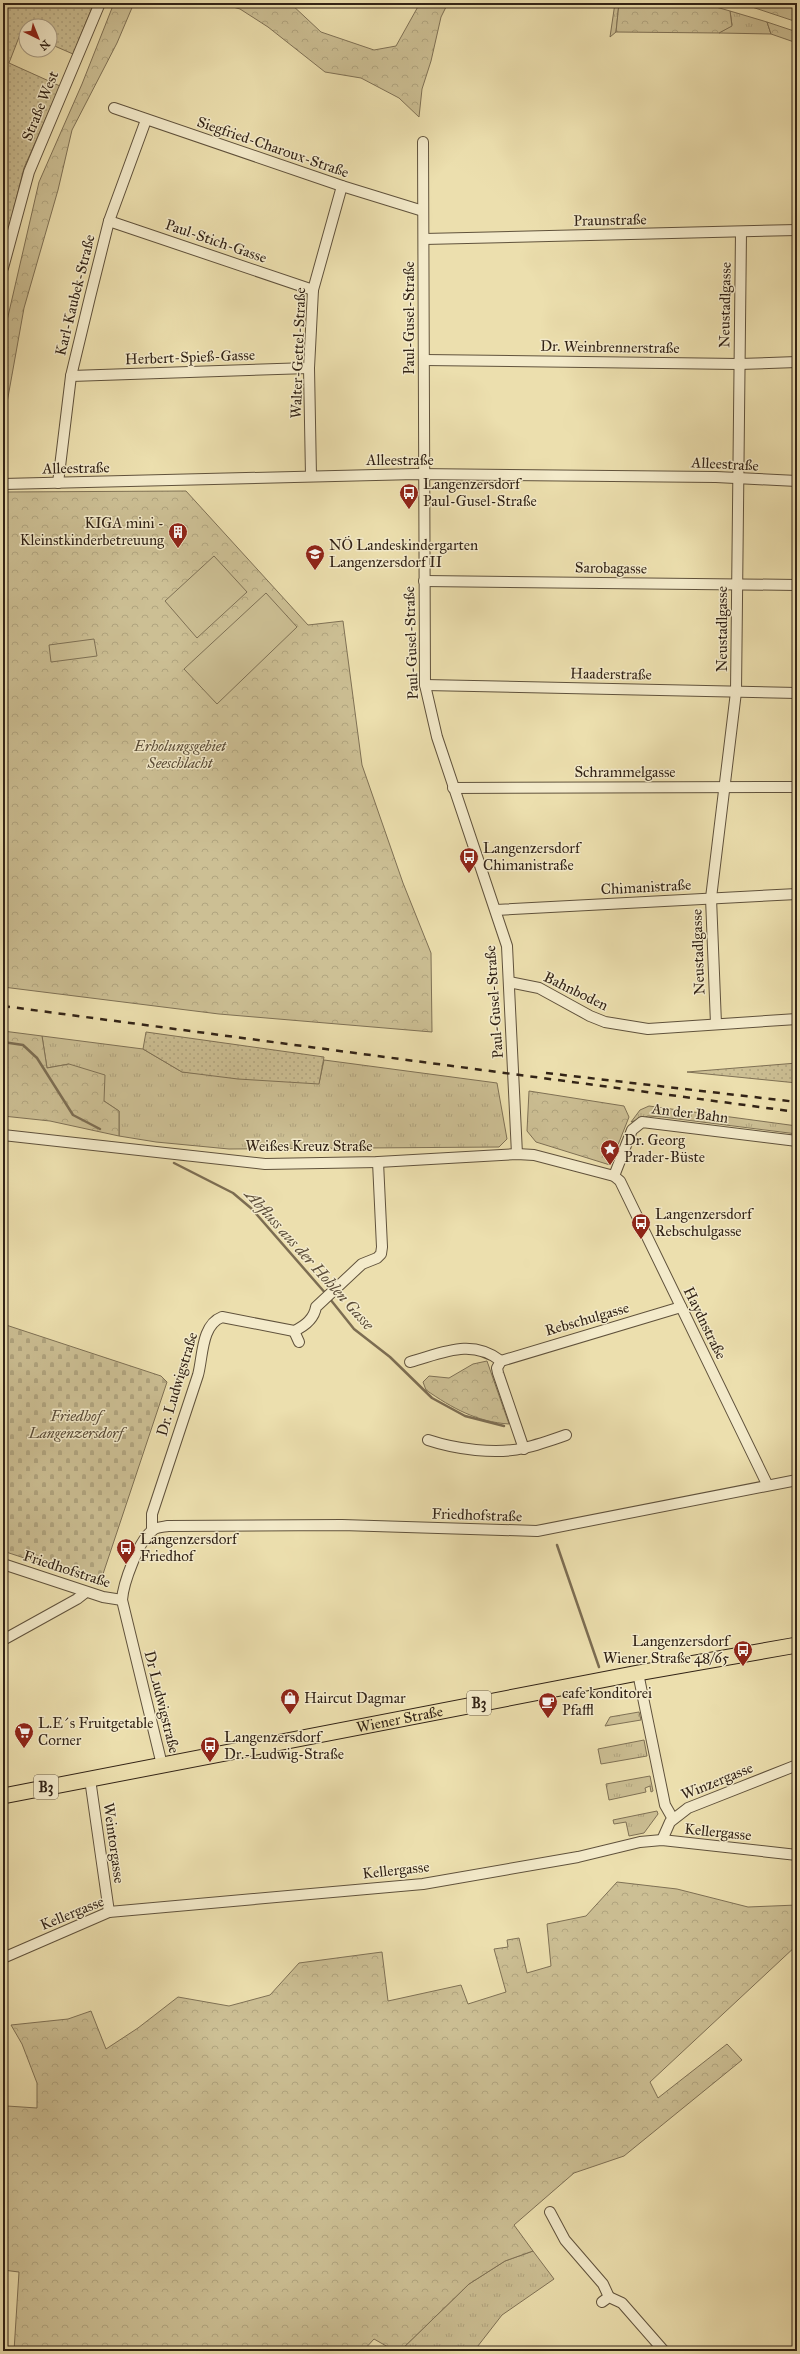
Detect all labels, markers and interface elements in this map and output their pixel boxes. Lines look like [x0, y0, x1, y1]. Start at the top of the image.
north arrow [18, 18, 58, 58]
text: N [36, 37, 52, 53]
street label: Straße West [18, 68, 62, 144]
street label: Siegfried-Charoux-Straße [195, 113, 351, 181]
street label: Praunstraße [573, 210, 647, 230]
street label: Paul-Stich-Gasse [163, 215, 269, 267]
street label: Karl-Kaubek-Straße [51, 233, 99, 357]
street label: Paul-Gusel-Straße [400, 261, 418, 375]
street label: Neustadlgasse [715, 262, 735, 348]
street label: Walter-Gettel-Straße [287, 287, 309, 419]
street label: Dr. Weinbrennerstraße [540, 337, 680, 357]
street label: Herbert-Spieß-Gasse [125, 346, 255, 368]
street label: Alleestraße [365, 451, 434, 469]
street label: Alleestraße [690, 453, 759, 475]
street label: Alleestraße [41, 458, 110, 478]
place label: Langenzersdorf Paul-Gusel-Straße [423, 475, 537, 510]
bus stop icon: Langenzersdorf Paul-Gusel-Straße [398, 482, 420, 510]
place label: KIGA mini - Kleinstkinderbetreuung [20, 514, 165, 549]
building icon: KIGA mini - Kleinstkinderbetreuung [167, 521, 189, 549]
place label: NÖ Landeskindergarten Langenzersdorf II [329, 535, 478, 571]
school or university icon: NÖ Landeskindergarten Langenzersdorf II [304, 543, 326, 571]
street label: Sarobagasse [575, 558, 647, 578]
street label: Paul-Gusel-Straße [400, 586, 422, 700]
street label: Neustadlgasse [713, 586, 731, 672]
street label: Haaderstraße [570, 664, 652, 684]
park label: Erholungsgebiet Seeschlacht [133, 737, 227, 772]
street label: Schrammelgasse [574, 763, 676, 781]
place label: Langenzersdorf Chimanistraße [483, 839, 583, 874]
bus stop icon: Langenzersdorf Chimanistraße [458, 846, 480, 874]
street label: Chimanistraße [600, 876, 692, 898]
street label: Neustadlgasse [688, 909, 708, 995]
street label: Paul-Gusel-Straße [481, 945, 507, 1059]
street label: Bahnboden [541, 968, 611, 1014]
street label: An der Bahn [650, 1099, 729, 1127]
place label: Dr. Georg Prader-Büste [624, 1131, 705, 1166]
street label: Weißes Kreuz Straße [245, 1137, 373, 1155]
place icon: Dr. Georg Prader-Büste [599, 1138, 621, 1166]
water label: Abfluss aus der Hohlen Gasse [238, 1183, 379, 1336]
place label: Langenzersdorf Rebschulgasse [655, 1205, 755, 1240]
bus stop icon: Langenzersdorf Rebschulgasse [630, 1212, 652, 1240]
street label: Haydnstraße [680, 1284, 730, 1362]
street label: Rebschulgasse [543, 1298, 631, 1340]
street label: Dr. Ludwigstraße [153, 1330, 201, 1438]
park label: Friedhof Langenzersdorf [28, 1407, 127, 1442]
street label: Friedhofstraße [431, 1504, 523, 1526]
place label: Langenzersdorf Friedhof [140, 1530, 240, 1565]
bus stop icon: Langenzersdorf Friedhof [115, 1537, 137, 1565]
street label: Friedhofstraße [21, 1546, 113, 1592]
place label: Langenzersdorf Wiener Straße 48/65 [603, 1632, 732, 1667]
bus stop icon: Langenzersdorf Wiener Straße 48/65 [732, 1639, 754, 1667]
street label: Dr Ludwigstraße [141, 1649, 183, 1755]
place label: cafe konditorei Pfaffl [562, 1684, 652, 1719]
shop icon: Haircut Dagmar [279, 1687, 301, 1715]
place label: Haircut Dagmar [304, 1689, 406, 1707]
road number: B3 [467, 1691, 491, 1715]
cafe icon: cafe konditorei Pfaffl [537, 1691, 559, 1719]
street label: Wiener Straße [355, 1702, 444, 1736]
place label: L.E´s Fruitgetable Corner [38, 1714, 153, 1749]
supermarket icon: L.E´s Fruitgetable Corner [13, 1721, 35, 1749]
place label: Langenzersdorf Dr.-Ludwig-Straße [224, 1728, 344, 1763]
bus stop icon: Langenzersdorf Dr.-Ludwig-Straße [199, 1735, 221, 1763]
street label: Winzergasse [678, 1758, 756, 1804]
road number: B3 [34, 1775, 58, 1799]
street label: Weintorgasse [99, 1802, 129, 1884]
street label: Kellergasse [684, 1820, 752, 1844]
street label: Kellergasse [362, 1858, 430, 1882]
street label: Kellergasse [37, 1892, 107, 1934]

